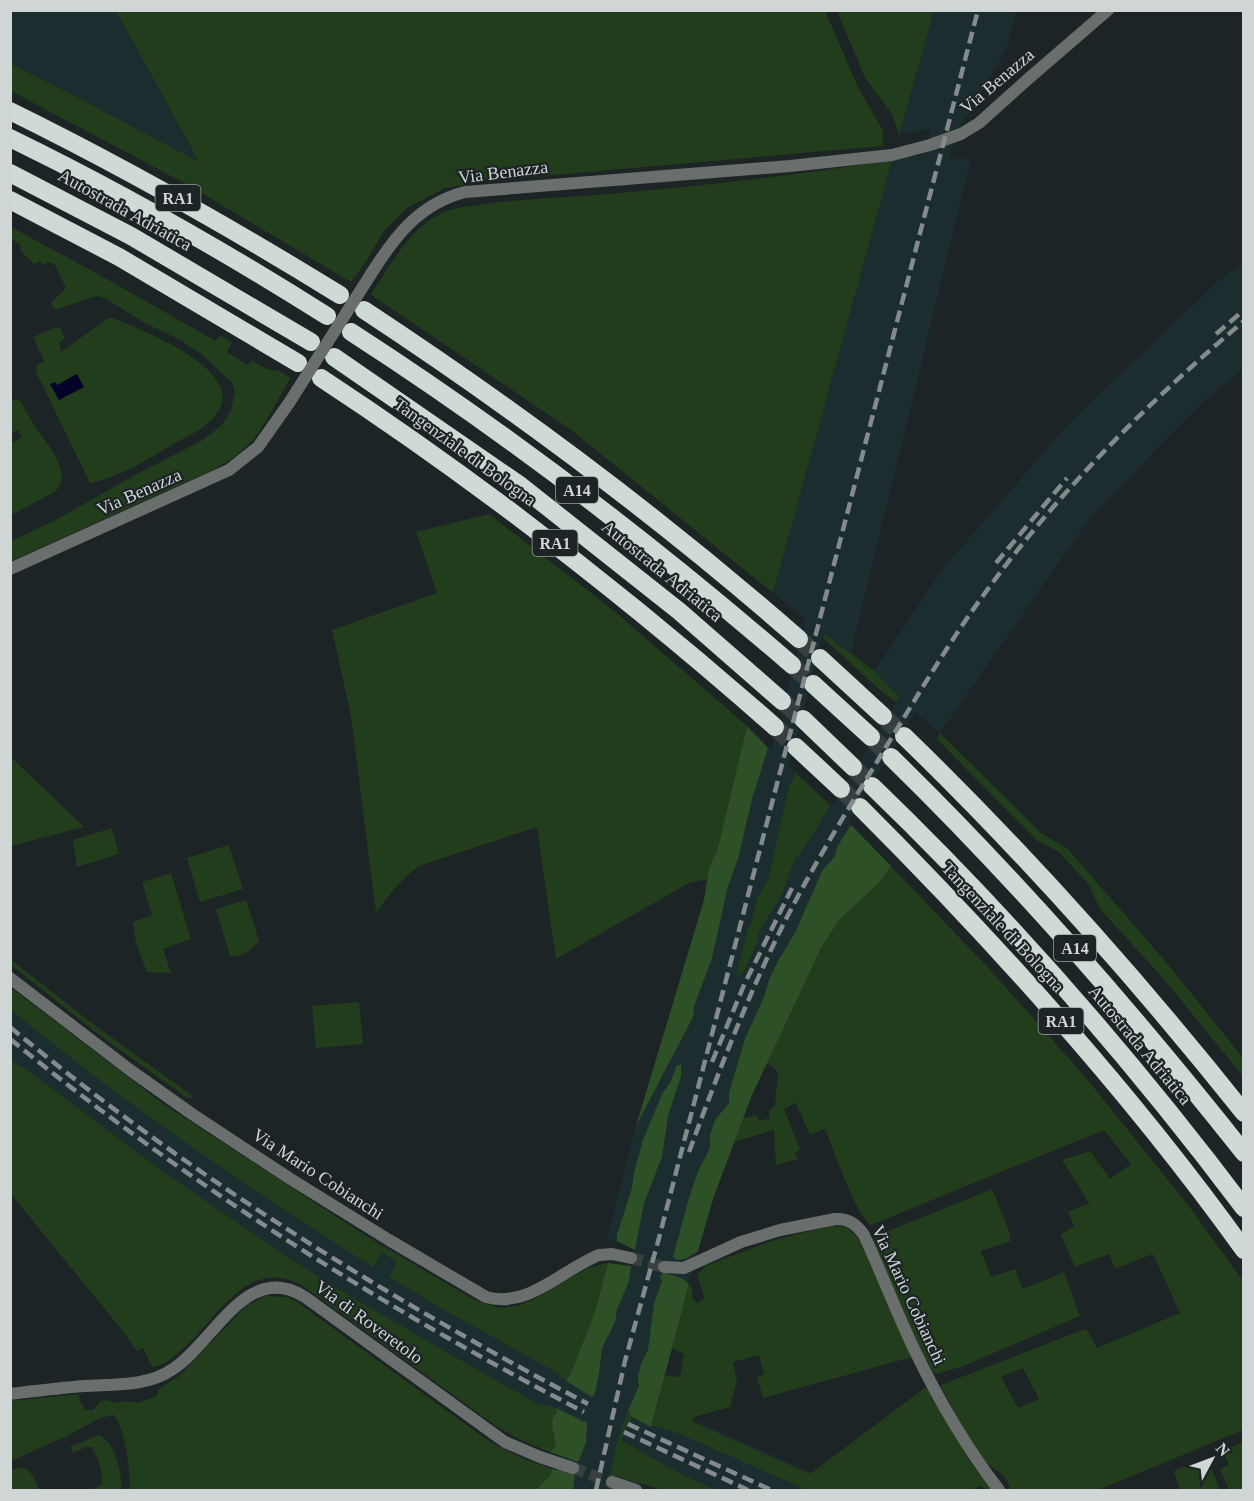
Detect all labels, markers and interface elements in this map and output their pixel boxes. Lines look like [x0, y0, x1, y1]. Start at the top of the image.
street label: Via Benazza [956, 44, 1038, 118]
street label: Via Benazza [457, 157, 549, 187]
street label: Autostrada Adriatica [55, 165, 195, 255]
road number: RA1 [156, 185, 201, 211]
street label: Tangenziale di Bologna [390, 394, 540, 510]
street label: Via Benazza [94, 464, 184, 520]
road number: A14 [556, 477, 598, 503]
street label: Autostrada Adriatica [598, 516, 726, 626]
road number: RA1 [532, 530, 578, 556]
street label: Tangenziale di Bologna [937, 858, 1069, 996]
road number: A14 [1054, 935, 1096, 961]
street label: Autostrada Adriatica [1084, 981, 1196, 1109]
road number: RA1 [1038, 1008, 1084, 1034]
street label: Via Mario Cobianchi [249, 1124, 387, 1224]
street label: Via Mario Cobianchi [868, 1222, 950, 1368]
street label: Via di Roveretolo [311, 1276, 427, 1368]
north arrow [1182, 1429, 1242, 1489]
text: N [1213, 1440, 1233, 1460]

